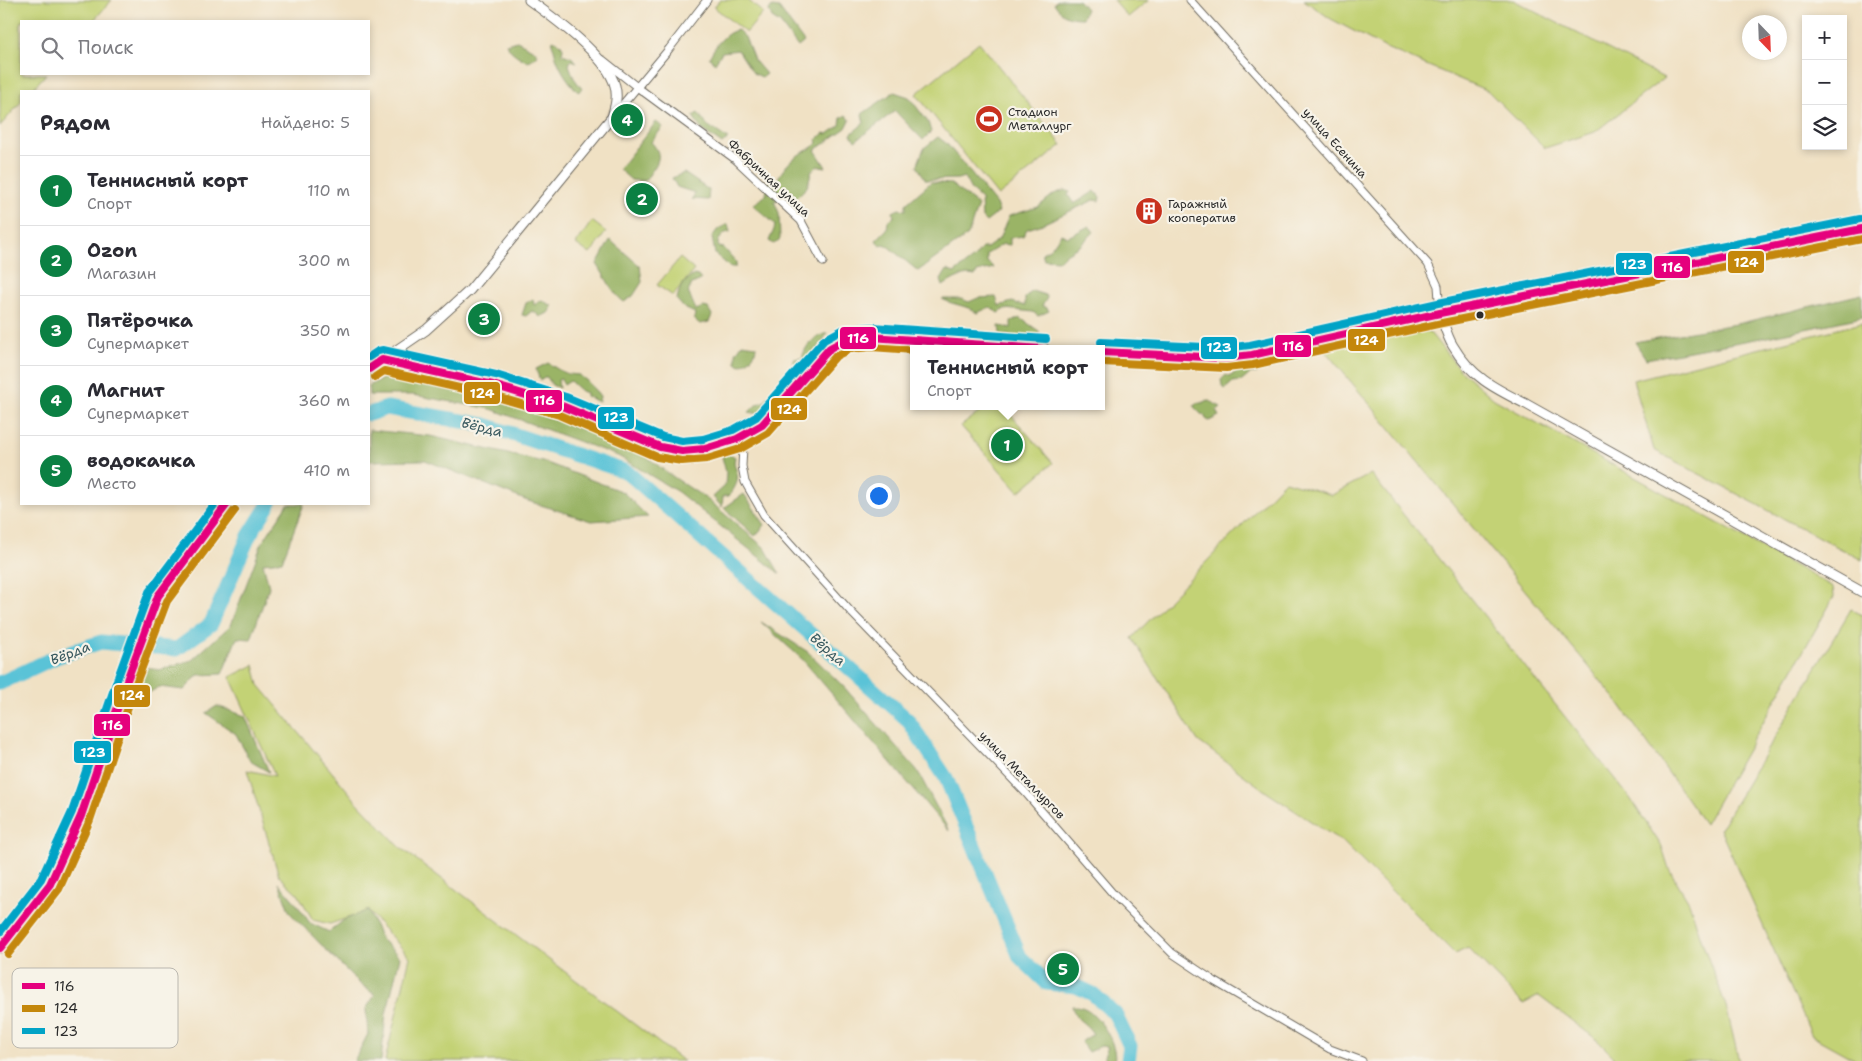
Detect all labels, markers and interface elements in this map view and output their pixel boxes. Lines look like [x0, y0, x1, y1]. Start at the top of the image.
north arrow [1742, 15, 1787, 60]
map controls [1802, 15, 1847, 150]
button: + [1802, 15, 1847, 60]
search box [20, 20, 370, 75]
icon: search [38, 34, 66, 62]
text: Поиск [78, 35, 133, 60]
button: − [1802, 60, 1847, 105]
pin: 4 [611, 101, 643, 139]
sports icon: Стадион Металлург [974, 104, 1004, 134]
place label: Стадион Металлург [1008, 104, 1072, 134]
street label: улица Есенина [1299, 104, 1371, 182]
button: layers [1802, 105, 1847, 150]
text: Рядом [40, 109, 110, 137]
text: Найдено: 5 [261, 112, 350, 133]
street label: Фабричная улица [724, 136, 814, 221]
text: Теннисный корт [87, 168, 248, 193]
text: 1 [52, 180, 60, 201]
text: 110 m [307, 180, 350, 201]
pin: 2 [626, 180, 658, 218]
text: Спорт [87, 193, 132, 214]
building icon: Гаражный кооператив [1134, 196, 1164, 226]
place label: Гаражный кооператив [1168, 196, 1236, 226]
text: Ozon [87, 238, 137, 263]
text: 2 [50, 250, 62, 271]
text: 300 m [298, 250, 350, 271]
line badge: 124 [1727, 250, 1765, 274]
line badge: 123 [1615, 252, 1653, 276]
text: 124 [1734, 253, 1759, 271]
text: 123 [1621, 255, 1647, 273]
line badge: 116 [1653, 255, 1691, 279]
text: 116 [1661, 258, 1683, 276]
text: Магазин [87, 263, 156, 284]
pin: 3 [468, 300, 500, 338]
text: Пятёрочка [87, 308, 193, 333]
unlabelled marker [1475, 310, 1485, 320]
text: 3 [50, 320, 62, 341]
text: 350 m [299, 320, 350, 341]
line badge: 116 [839, 326, 877, 350]
line badge: 124 [1347, 328, 1386, 352]
text: 116 [847, 329, 869, 347]
text: 124 [1354, 331, 1379, 349]
text: Супермаркет [87, 333, 189, 354]
line badge: 116 [1274, 334, 1312, 358]
line badge: 123 [1200, 336, 1238, 360]
text: 116 [1282, 337, 1304, 355]
text: 123 [1206, 338, 1232, 356]
popup [910, 345, 1105, 410]
text: Теннисный корт [927, 355, 1088, 380]
text: Магнит [87, 378, 165, 403]
text: Спорт [927, 380, 972, 401]
line badge: 124 [463, 381, 501, 405]
text: 124 [470, 384, 495, 402]
line badge: 116 [525, 389, 563, 413]
text: 4 [50, 390, 62, 411]
text: 360 m [298, 390, 350, 411]
text: 116 [533, 391, 555, 409]
line badge: 124 [770, 397, 808, 421]
text: 124 [777, 400, 802, 418]
text: Супермаркет [87, 403, 189, 424]
line badge: 123 [597, 406, 635, 430]
text: 123 [603, 408, 629, 426]
water label: Вёрда [460, 413, 504, 441]
pin: 1 [991, 426, 1023, 464]
text: водокачка [87, 448, 195, 473]
text: 5 [51, 460, 61, 481]
text: 410 m [303, 460, 350, 481]
text: Место [87, 473, 137, 494]
your location [866, 483, 892, 509]
water label: Вёрда [806, 629, 850, 669]
water label: Вёрда [47, 637, 93, 669]
line badge: 124 [113, 684, 151, 708]
text: 124 [120, 686, 145, 704]
line badge: 116 [93, 713, 131, 737]
text: 116 [101, 716, 123, 734]
street label: улица Металлургов [976, 727, 1068, 823]
line badge: 123 [73, 740, 112, 764]
text: 123 [80, 743, 106, 761]
pin: 5 [1047, 950, 1079, 988]
legend [12, 968, 178, 1048]
text: 116 [54, 977, 75, 995]
text: 124 [54, 999, 78, 1017]
text: 123 [54, 1022, 78, 1040]

